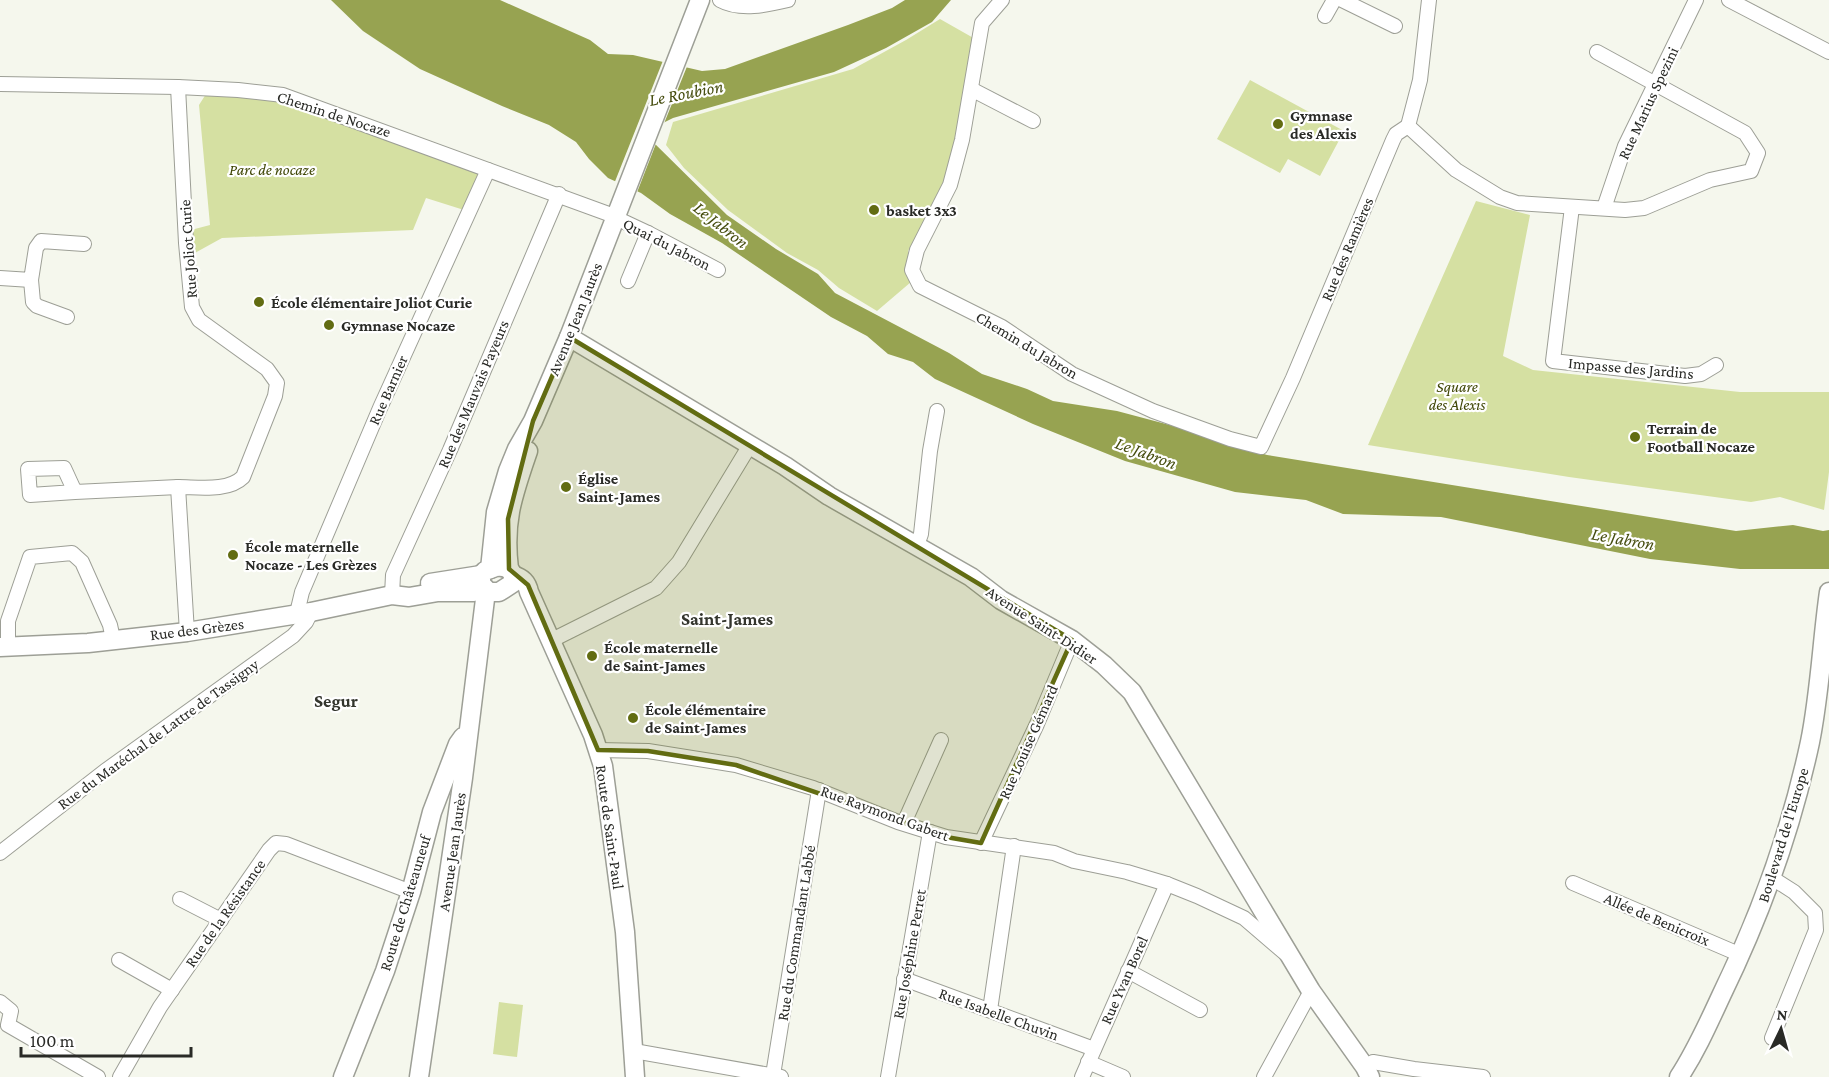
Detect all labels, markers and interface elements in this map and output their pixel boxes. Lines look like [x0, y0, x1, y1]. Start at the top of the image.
street label: Rue Marius Spezini [1614, 44, 1682, 162]
water label: Le Roubion [647, 76, 725, 110]
street label: Chemin de Nocaze [275, 88, 393, 140]
place label: Gymnase des Alexis [1290, 107, 1357, 142]
marker: Gymnase des Alexis [1271, 117, 1285, 131]
park label: Parc de nocaze [229, 161, 315, 178]
street label: Rue des Ramières [1318, 195, 1376, 303]
water label: Le Jabron [690, 197, 752, 253]
street label: Rue Joliot Curie [176, 199, 201, 299]
place label: basket 3x3 [885, 202, 957, 219]
marker: basket 3x3 [867, 203, 881, 217]
street label: Quai du Jabron [620, 215, 714, 274]
street label: Avenue Jean Jaurès [545, 260, 606, 378]
place label: École élémentaire Joliot Curie [271, 294, 473, 311]
marker: École élémentaire Joliot Curie [252, 295, 266, 309]
street label: Chemin du Jabron [972, 308, 1081, 383]
place label: Gymnase Nocaze [341, 317, 456, 334]
marker: Gymnase Nocaze [322, 318, 336, 332]
street label: Rue des Mauvais Payeurs [434, 318, 513, 471]
street label: Rue Barnier [365, 352, 411, 428]
street label: Impasse des Jardins [1568, 354, 1694, 383]
park label: Square des Alexis [1429, 378, 1485, 413]
place label: Terrain de Football Nocaze [1647, 420, 1756, 455]
marker: Terrain de Football Nocaze [1628, 430, 1642, 444]
water label: Le Jabron [1113, 433, 1179, 473]
place label: Église Saint-James [578, 470, 660, 505]
marker: Église Saint-James [559, 480, 573, 494]
water label: Le Jabron [1590, 524, 1656, 554]
place label: École maternelle Nocaze - Les Grèzes [245, 538, 377, 573]
marker: École maternelle Nocaze - Les Grèzes [226, 548, 240, 562]
street label: Avenue Saint-Didier [983, 583, 1101, 667]
district label: Saint-James [681, 609, 773, 629]
street label: Rue des Grèzes [149, 615, 245, 643]
place label: École maternelle de Saint-James [604, 639, 718, 674]
marker: École maternelle de Saint-James [585, 649, 599, 663]
street label: Rue du Maréchal de Lattre de Tassigny [54, 655, 263, 813]
street label: Rue Louise Gémard [995, 682, 1061, 802]
district label: Segur [314, 691, 358, 711]
place label: École élémentaire de Saint-James [645, 701, 767, 736]
marker: École élémentaire de Saint-James [626, 711, 640, 725]
street label: Route de Saint-Paul [593, 764, 627, 890]
street label: Boulevard de l'Europe [1754, 766, 1813, 905]
street label: Rue Raymond Gabert [818, 782, 952, 845]
street label: Avenue Jean Jaurès [435, 791, 470, 913]
street label: Route de Châteauneuf [376, 832, 434, 973]
street label: Rue du Commandant Labbé [774, 844, 818, 1022]
street label: Rue de la Résistance [181, 856, 269, 970]
street label: Rue Joséphine Perret [889, 887, 930, 1020]
street label: Allée de Benicroix [1602, 889, 1713, 949]
street label: Rue Yvan Borel [1097, 933, 1151, 1027]
street label: Rue Isabelle Chuvin [937, 984, 1062, 1044]
north arrow [1751, 999, 1811, 1059]
text: N [1776, 1006, 1789, 1024]
scale bar [21, 1020, 190, 1058]
text: 100 m [30, 1031, 75, 1051]

